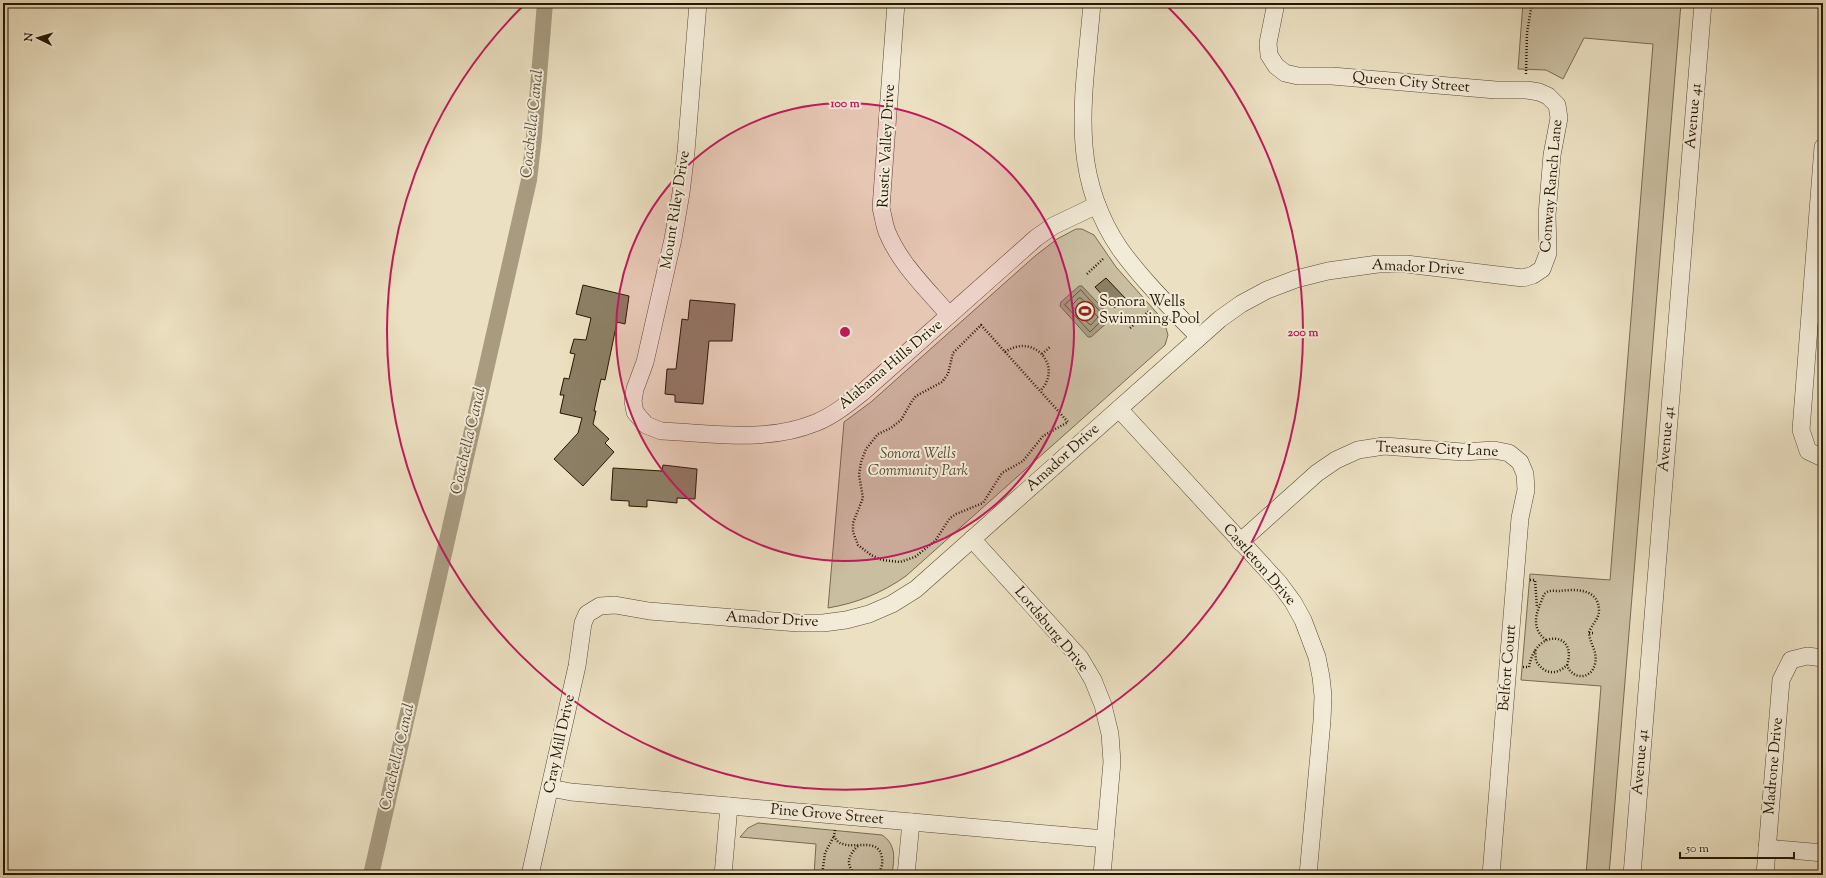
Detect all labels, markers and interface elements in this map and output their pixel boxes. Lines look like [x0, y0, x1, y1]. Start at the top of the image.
north arrow [18, 18, 58, 58]
text: N [21, 32, 37, 43]
street label: Queen City Street [1351, 67, 1471, 99]
water label: Coachella Canal [516, 69, 550, 179]
street label: Avenue 41 [1681, 82, 1707, 150]
street label: Rustic Valley Drive [873, 84, 901, 208]
text: 100 m [829, 95, 860, 113]
street label: Conway Ranch Lane [1536, 118, 1568, 253]
street label: Mount Riley Drive [656, 149, 696, 271]
street label: Amador Drive [1371, 255, 1465, 281]
place label: Sonora Wells Swimming Pool [1099, 292, 1200, 330]
sports icon: Sonora Wells Swimming Pool [1074, 300, 1096, 322]
street label: Alabama Hills Drive [834, 315, 948, 415]
text: 200 m [1288, 324, 1318, 342]
centre of rings [838, 325, 852, 339]
water label: Coachella Canal [446, 385, 492, 497]
street label: Avenue 41 [1654, 405, 1680, 473]
street label: Amador Drive [1022, 419, 1104, 497]
street label: Treasure City Lane [1375, 437, 1499, 463]
park label: Sonora Wells Community Park [868, 444, 968, 482]
street label: Castleton Drive [1218, 520, 1300, 610]
street label: Lordsburg Drive [1009, 583, 1093, 677]
street label: Amador Drive [725, 607, 819, 633]
street label: Belfort Court [1494, 624, 1522, 712]
street label: Cray Mill Drive [539, 693, 581, 795]
water label: Coachella Canal [375, 701, 421, 813]
street label: Madrone Drive [1759, 716, 1789, 816]
street label: Avenue 41 [1628, 728, 1654, 796]
street label: Pine Grove Street [770, 800, 884, 830]
scale bar [1680, 834, 1794, 860]
text: 50 m [1685, 840, 1709, 858]

